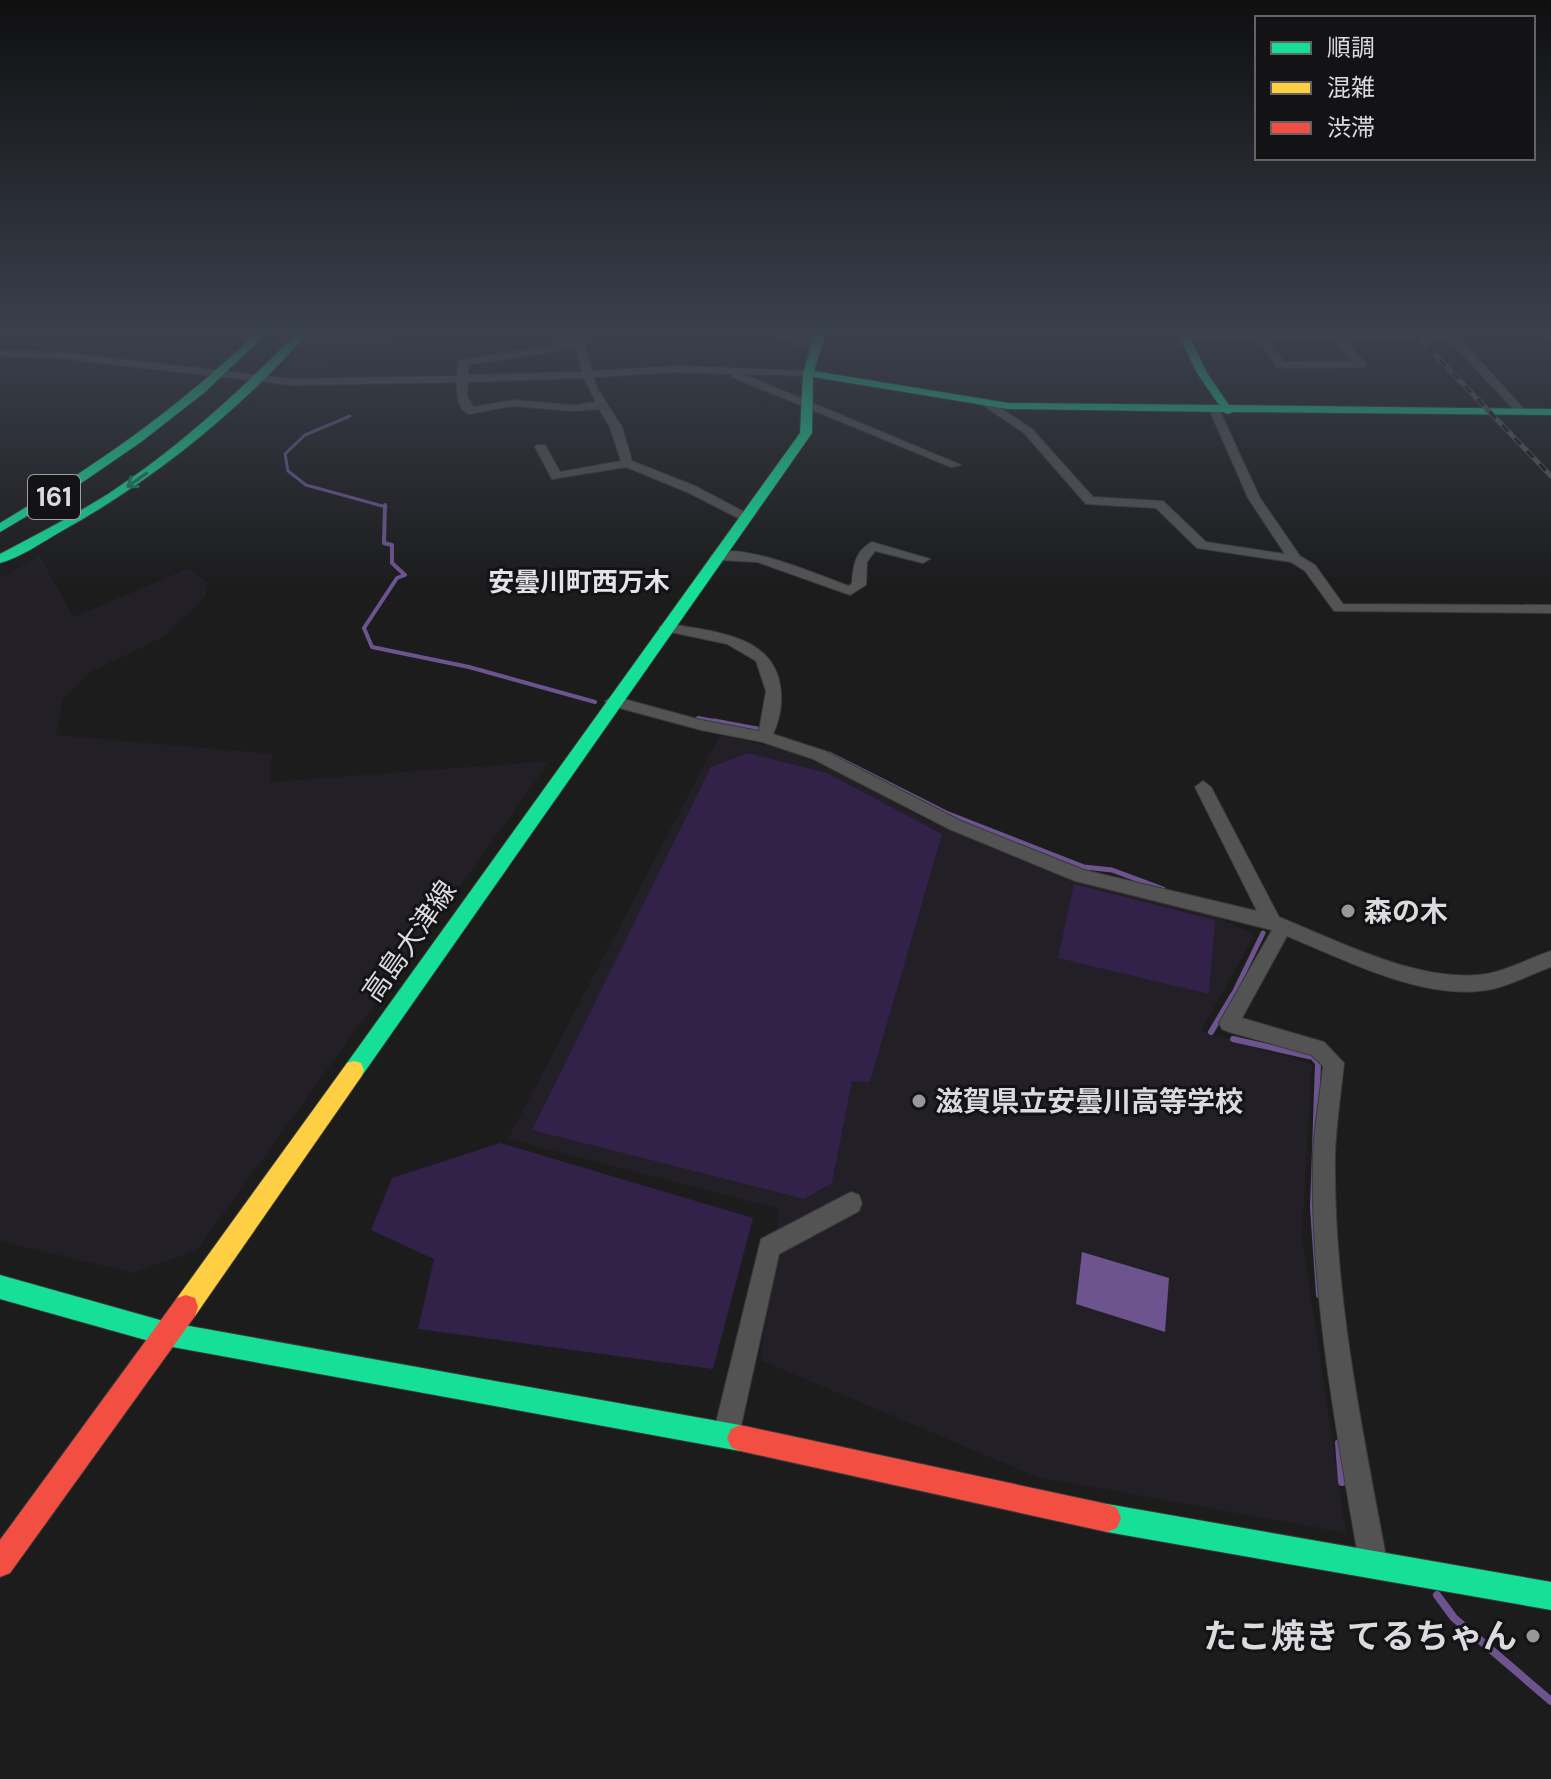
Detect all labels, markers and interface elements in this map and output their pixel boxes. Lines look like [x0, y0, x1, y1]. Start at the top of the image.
legend [1255, 16, 1535, 160]
text: 順調 [1327, 32, 1375, 63]
text: 混雑 [1327, 72, 1375, 103]
text: 渋滞 [1327, 112, 1375, 143]
one-way arrow [126, 472, 148, 488]
road number: 161 [28, 475, 80, 519]
district label: 安曇川町西万木 [488, 565, 670, 599]
street label: 高島大津線 [354, 873, 465, 1009]
place label: 森の木 [1364, 893, 1448, 930]
marker: 森の木 [1339, 902, 1357, 920]
place label: 滋賀県立安曇川高等学校 [935, 1083, 1243, 1120]
marker: 滋賀県立安曇川高等学校 [910, 1092, 928, 1110]
place label: たこ焼き てるちゃん [1203, 1614, 1517, 1659]
marker: たこ焼き てるちゃん [1524, 1627, 1542, 1645]

